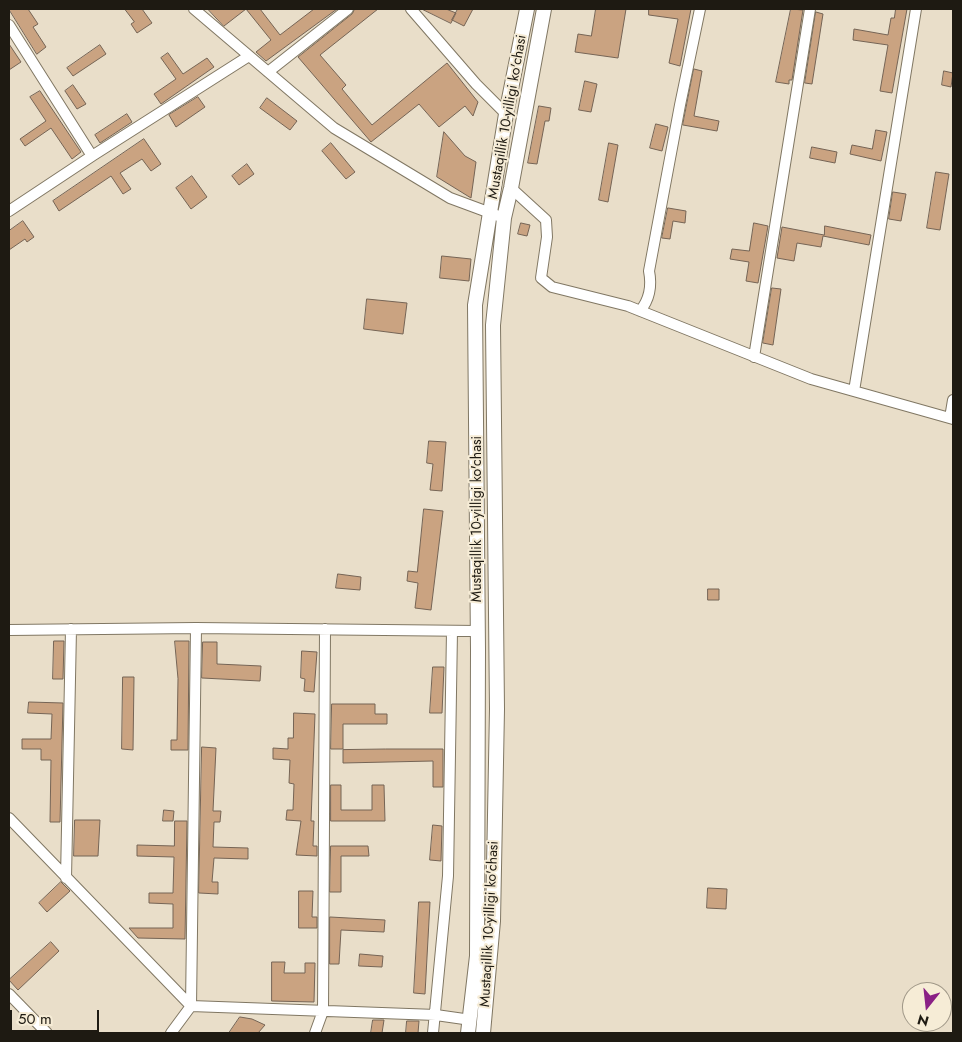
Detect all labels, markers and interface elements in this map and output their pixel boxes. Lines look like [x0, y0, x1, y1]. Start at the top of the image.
street label: Mustaqillik 10-yilligi ko'chasi [485, 34, 531, 200]
street label: Mustaqillik 10-yilligi ko'chasi [470, 436, 486, 602]
street label: Mustaqillik 10-yilligi ko'chasi [477, 841, 503, 1007]
north arrow [902, 982, 952, 1032]
scale bar [12, 1000, 101, 1032]
text: 50 m [18, 1008, 52, 1030]
text: N [915, 1009, 931, 1032]

